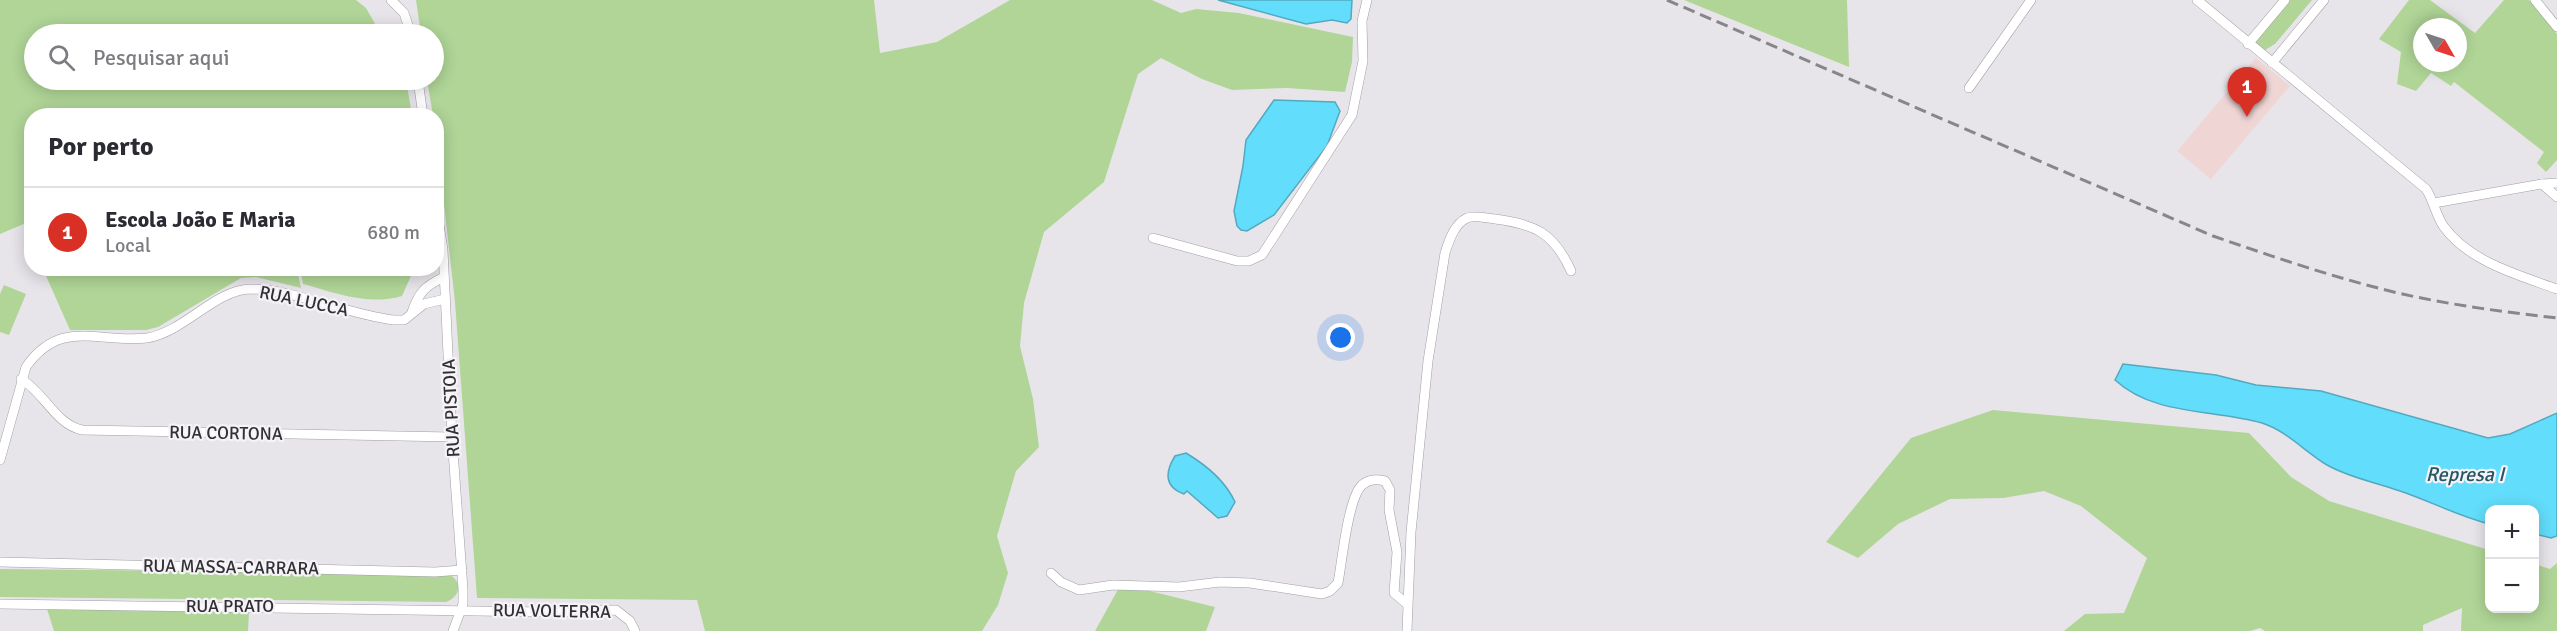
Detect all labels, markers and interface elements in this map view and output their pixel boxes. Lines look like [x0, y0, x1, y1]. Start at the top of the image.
north arrow [2413, 18, 2467, 72]
search box [24, 24, 444, 90]
icon: search [45, 41, 78, 74]
text: Pesquisar aqui [93, 44, 229, 71]
pin: 1 [2228, 68, 2266, 117]
text: Por perto [48, 131, 154, 163]
text: Escola João E Maria [105, 206, 296, 233]
text: 1 [62, 220, 73, 245]
text: 680 m [367, 220, 420, 245]
text: Local [105, 233, 151, 258]
street label: RUA LUCCA [257, 281, 351, 321]
your location [1326, 323, 1355, 352]
street label: RUA PISTOIA [437, 358, 465, 458]
street label: RUA CORTONA [169, 421, 283, 445]
water label: Represa I [2426, 462, 2506, 487]
map controls [2485, 505, 2539, 613]
button: + [2485, 505, 2539, 559]
street label: RUA MASSA-CARRARA [143, 554, 319, 580]
button: − [2485, 559, 2539, 613]
street label: RUA PRATO [186, 595, 274, 617]
street label: RUA VOLTERRA [493, 599, 611, 623]

